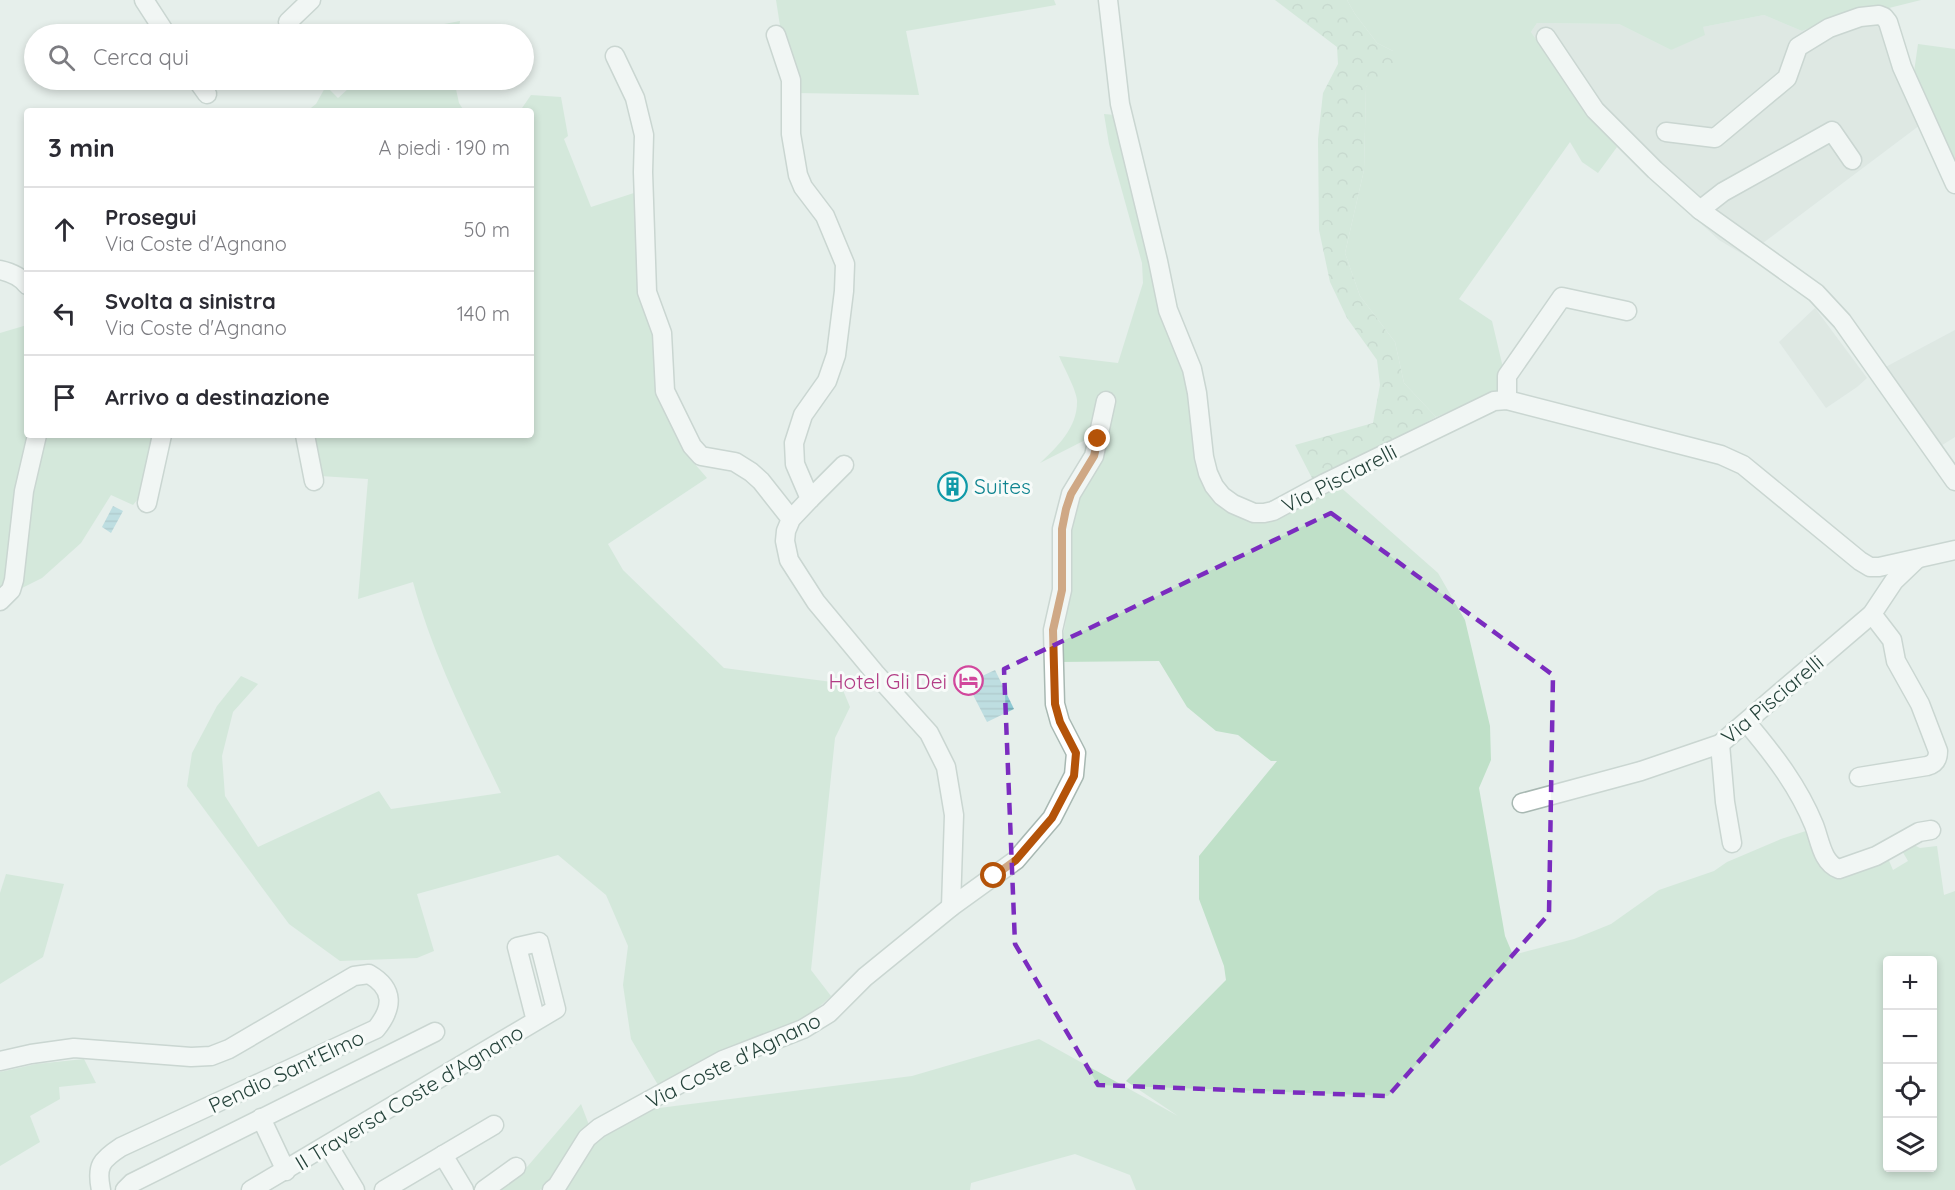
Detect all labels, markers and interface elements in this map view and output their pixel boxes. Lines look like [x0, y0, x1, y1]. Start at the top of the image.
search box [24, 24, 534, 90]
icon: search [45, 41, 78, 74]
text: Cerca qui [93, 43, 189, 71]
text: 3 min [48, 131, 115, 164]
text: A piedi · 190 m [379, 135, 510, 160]
text: Prosegui [105, 203, 197, 231]
icon: ahead [48, 213, 81, 246]
text: 50 m [464, 217, 510, 242]
text: Via Coste d'Agnano [105, 231, 287, 256]
text: Svolta a sinistra [105, 287, 276, 315]
icon: left [48, 297, 81, 330]
text: 140 m [457, 301, 510, 326]
text: Via Coste d'Agnano [105, 315, 287, 340]
icon: arrive [48, 381, 81, 414]
text: Arrivo a destinazione [105, 383, 330, 411]
route end [1084, 425, 1110, 451]
street label: Via Pisciarelli [1277, 438, 1401, 518]
building icon: Suites [937, 470, 969, 502]
place label: Suites [974, 473, 1031, 499]
street label: Via Pisciarelli [1716, 649, 1828, 749]
hotel icon: Hotel Gli Dei [952, 665, 984, 697]
place label: Hotel Gli Dei [828, 668, 947, 694]
route start [980, 862, 1006, 888]
map controls [1883, 956, 1937, 1172]
button: + [1883, 956, 1937, 1010]
street label: Via Coste d'Agnano [641, 1006, 825, 1114]
button: − [1883, 1010, 1937, 1064]
street label: II Traversa Coste d'Agnano [290, 1019, 528, 1175]
street label: Pendio Sant'Elmo [204, 1024, 368, 1118]
button: locate [1883, 1064, 1937, 1118]
button: layers [1883, 1118, 1937, 1172]

